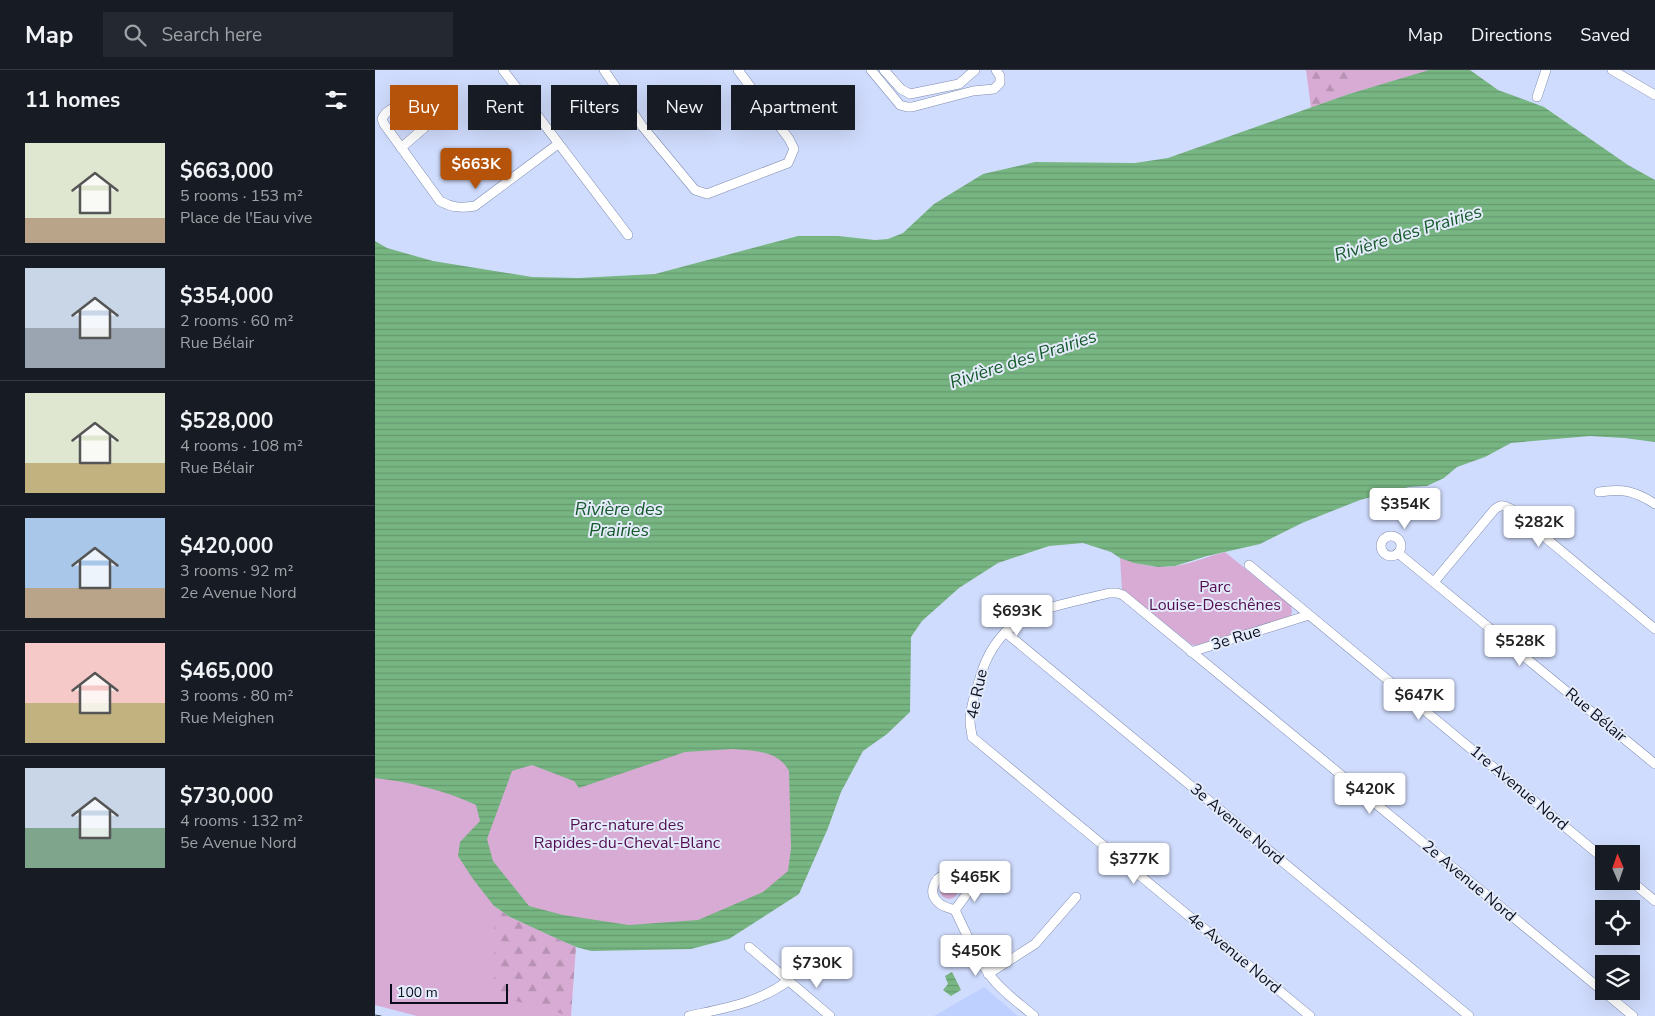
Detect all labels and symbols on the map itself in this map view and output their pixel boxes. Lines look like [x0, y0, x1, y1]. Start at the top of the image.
pin: $663K [441, 148, 511, 190]
water label: Rivière des Prairies [1331, 199, 1485, 267]
water label: Rivière des Prairies [946, 324, 1100, 394]
pin: $354K [1370, 488, 1440, 530]
water label: Rivière des Prairies [575, 497, 663, 542]
pin: $282K [1504, 506, 1574, 548]
park label: Parc Louise-Deschênes [1149, 576, 1281, 616]
pin: $693K [982, 594, 1052, 637]
street label: 3e Rue [1209, 620, 1263, 656]
pin: $528K [1485, 624, 1555, 667]
street label: 4e Rue [961, 667, 993, 721]
pin: $647K [1384, 678, 1454, 721]
street label: Rue Bélair [1560, 683, 1632, 747]
street label: 1re Avenue Nord [1465, 740, 1573, 836]
pin: $420K [1335, 772, 1405, 815]
street label: 3e Avenue Nord [1185, 778, 1289, 870]
park label: Parc-nature des Rapides-du-Cheval-Blanc [534, 814, 721, 854]
street label: 2e Avenue Nord [1417, 835, 1521, 927]
pin: $377K [1099, 842, 1169, 885]
north arrow [1595, 845, 1640, 890]
pin: $465K [940, 860, 1010, 903]
street label: 4e Avenue Nord [1182, 907, 1286, 999]
pin: $450K [941, 934, 1011, 977]
pin: $730K [782, 946, 852, 989]
scale bar [390, 981, 507, 1004]

